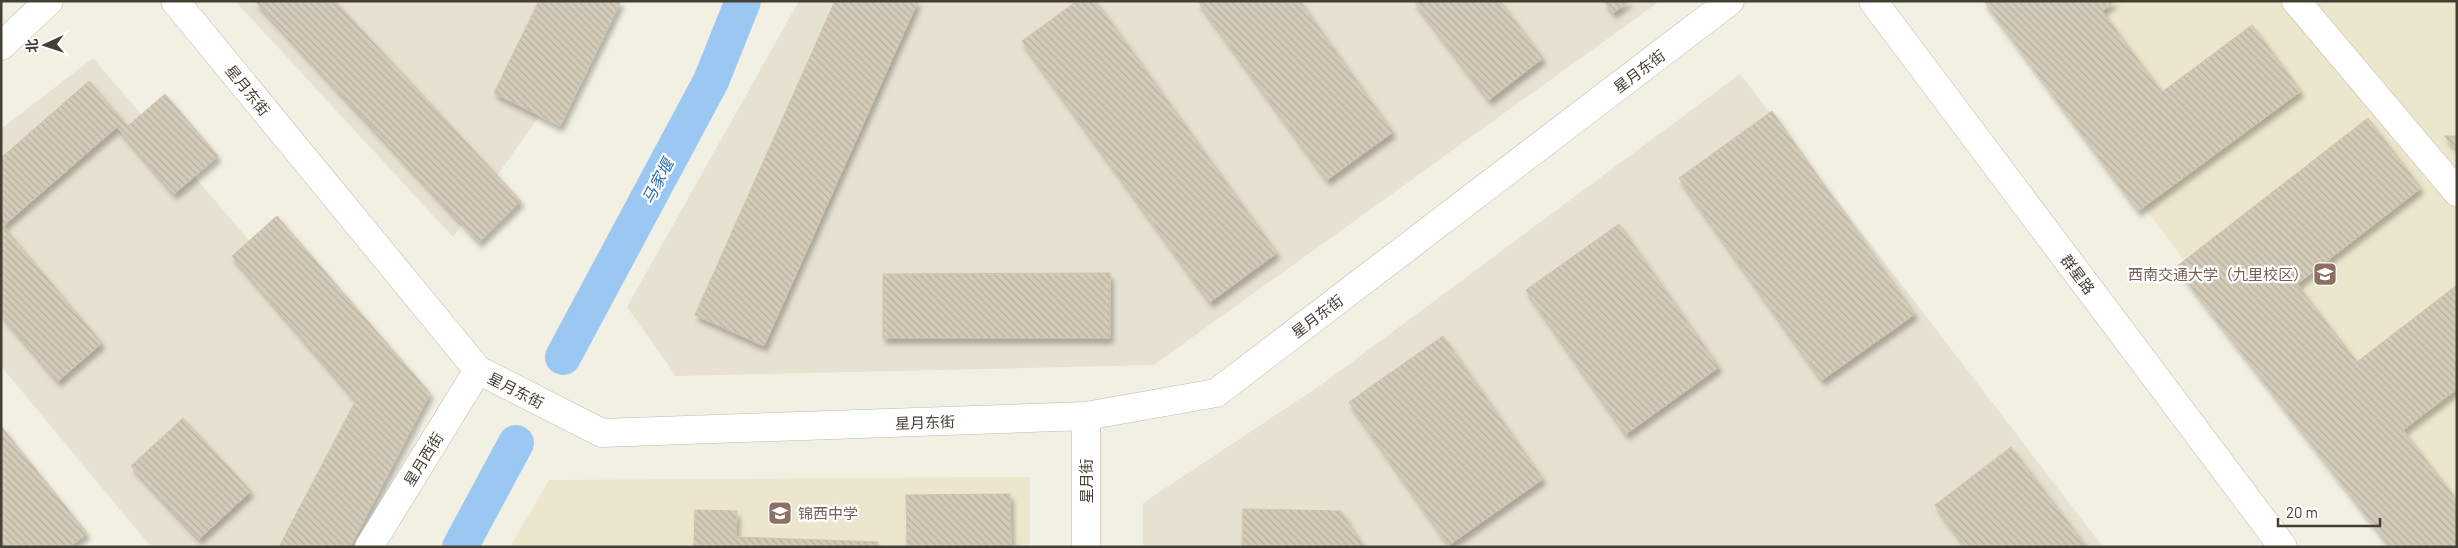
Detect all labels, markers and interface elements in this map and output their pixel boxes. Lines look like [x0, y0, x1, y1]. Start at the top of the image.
north arrow [20, 20, 70, 70]
text: 北 [23, 38, 40, 53]
street label: 星月东街 [1610, 46, 1668, 96]
street label: 星月东街 [222, 61, 274, 119]
water label: 马家堰 [637, 153, 678, 207]
street label: 群星路 [2057, 251, 2099, 297]
school or university icon: 西南交通大学（九里校区） [2312, 261, 2338, 287]
place label: 西南交通大学（九里校区） [2128, 265, 2308, 283]
street label: 星月东街 [1288, 291, 1346, 341]
street label: 星月东街 [485, 368, 547, 412]
street label: 星月东街 [895, 412, 955, 432]
street label: 星月西街 [399, 429, 447, 489]
street label: 星月街 [1077, 458, 1095, 504]
scale bar [2278, 496, 2380, 528]
school or university icon: 锦西中学 [767, 500, 793, 526]
text: 20 m [2286, 503, 2318, 521]
place label: 锦西中学 [798, 504, 858, 522]

